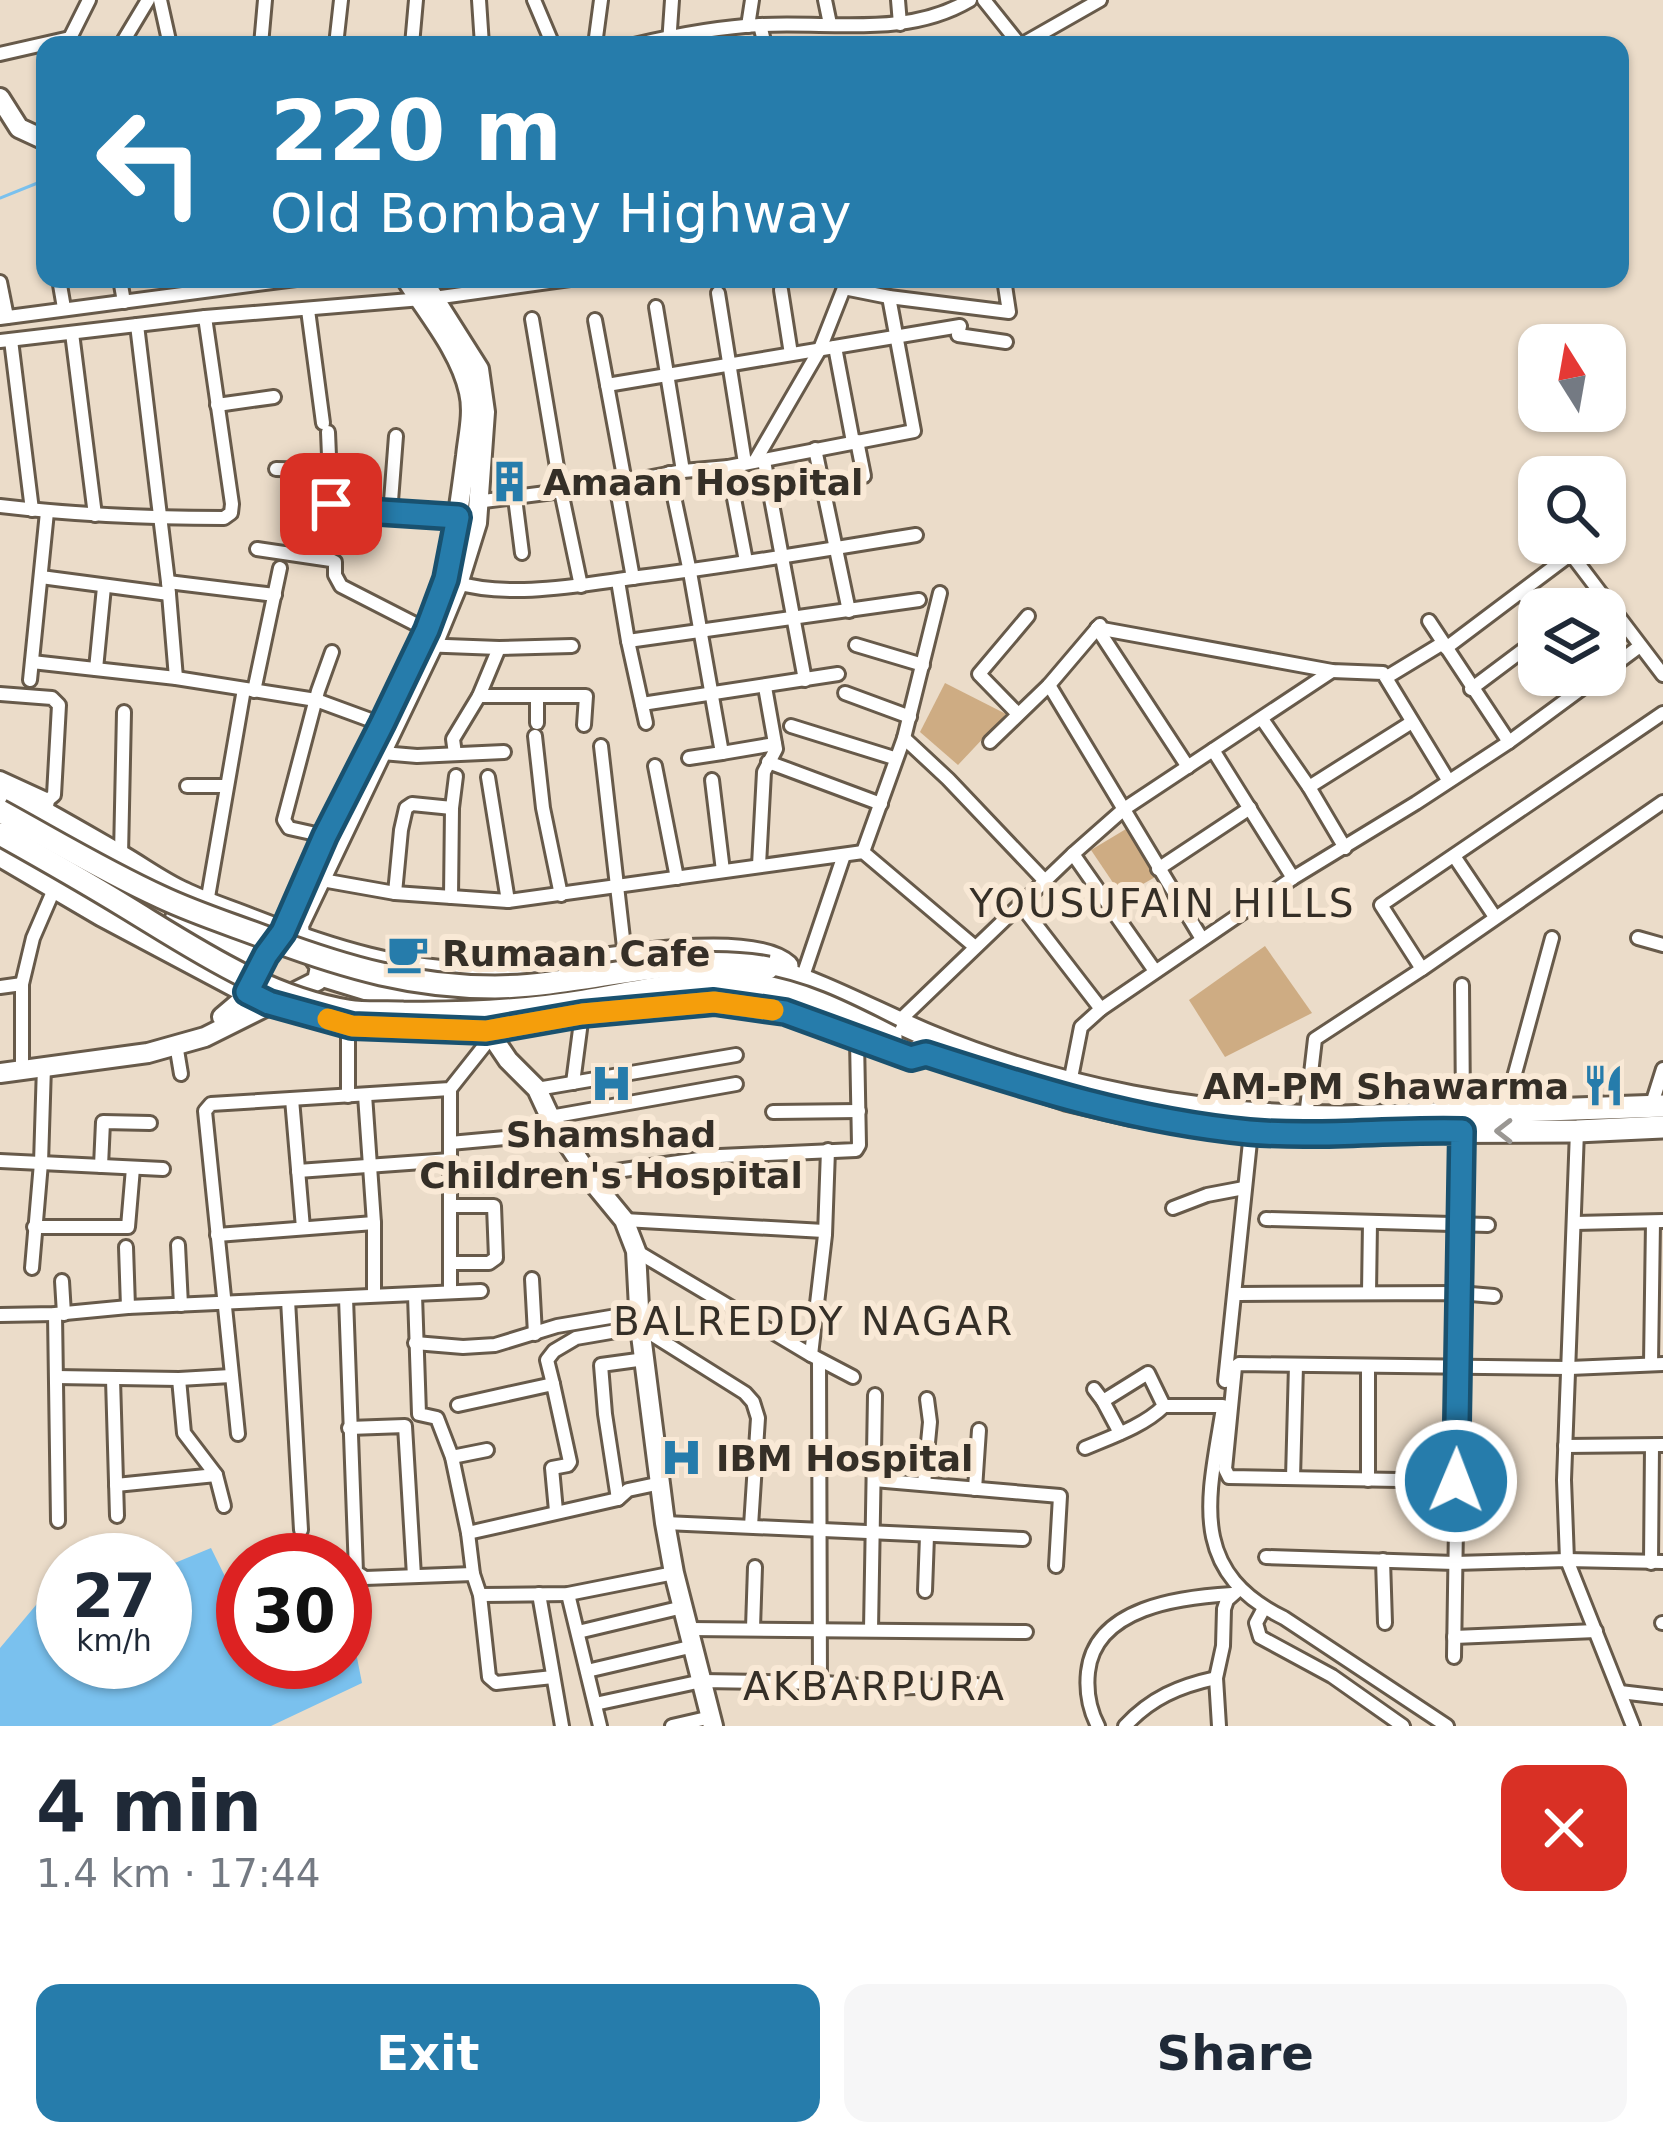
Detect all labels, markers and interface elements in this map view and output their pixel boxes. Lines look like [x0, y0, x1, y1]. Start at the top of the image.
text: 220 m [270, 82, 562, 180]
icon: left [72, 84, 228, 240]
text: Old Bombay Highway [270, 182, 851, 245]
north arrow [1518, 324, 1626, 432]
map controls [1518, 324, 1626, 696]
pin [280, 453, 382, 555]
button: search [1518, 456, 1626, 564]
building icon: Amaan Hospital [486, 459, 532, 505]
place label: Amaan Hospital [543, 462, 863, 503]
icon: arrive [298, 471, 364, 537]
button: layers [1518, 588, 1626, 696]
district label: YOUSUFAIN HILLS [969, 881, 1356, 926]
cafe icon: Rumaan Cafe [385, 930, 431, 976]
place label: Rumaan Cafe [442, 933, 710, 974]
hospital icon: Shamshad Children's Hospital [588, 1061, 634, 1107]
restaurant icon: AM-PM Shawarma [1580, 1063, 1626, 1109]
place label: AM-PM Shawarma [1203, 1066, 1569, 1107]
place label: Shamshad Children's Hospital [419, 1114, 803, 1196]
one-way arrow [1494, 1118, 1512, 1144]
district label: BALREDDY NAGAR [613, 1299, 1015, 1344]
position arrow [1393, 1418, 1519, 1544]
hospital icon: IBM Hospital [659, 1435, 705, 1481]
place label: IBM Hospital [716, 1438, 973, 1479]
speed limit sign: 30 [216, 1533, 372, 1689]
text: 27 [72, 1561, 156, 1631]
text: km/h [76, 1623, 152, 1658]
district label: AKBARPURA [743, 1664, 1007, 1709]
text: 4 min [36, 1764, 262, 1848]
button: close [1501, 1765, 1627, 1891]
text: 1.4 km · 17:44 [36, 1851, 321, 1896]
button: Exit [36, 1984, 820, 2122]
button: Share [844, 1984, 1627, 2122]

